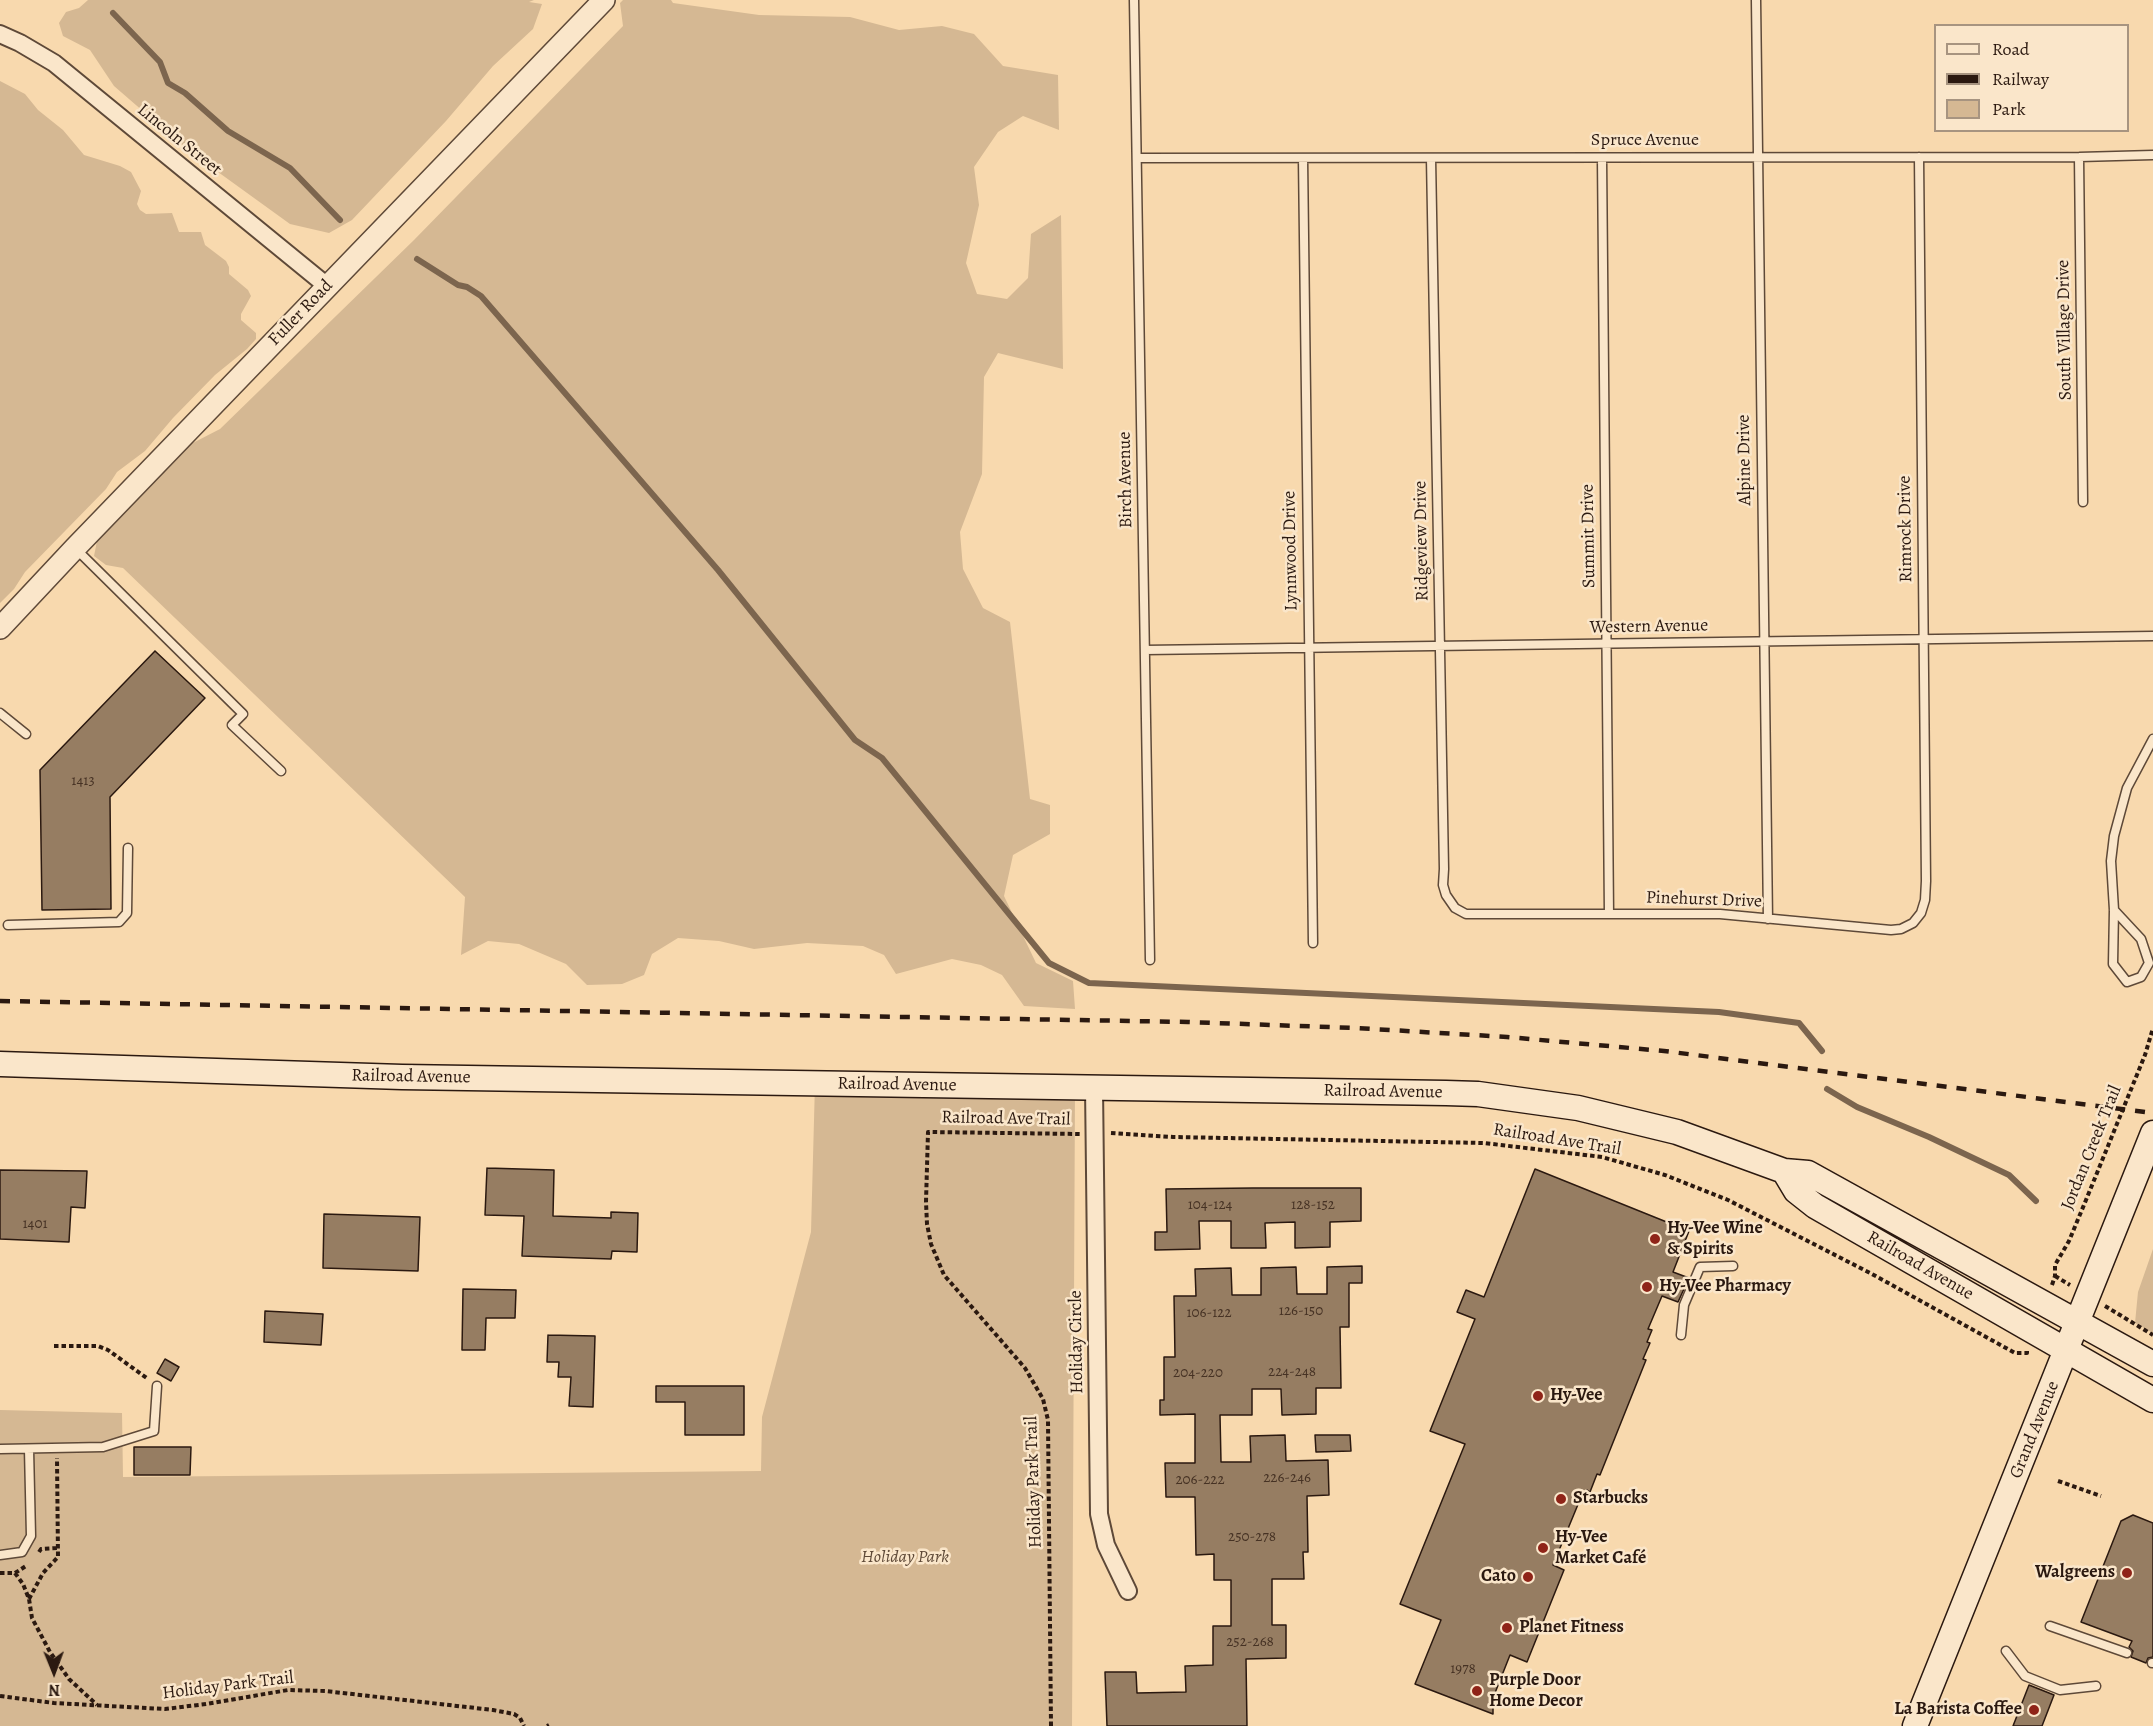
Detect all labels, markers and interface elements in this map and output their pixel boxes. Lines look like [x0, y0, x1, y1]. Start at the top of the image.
legend [1934, 24, 2129, 132]
text: Road [1992, 37, 2029, 61]
text: Railway [1992, 67, 2049, 91]
text: Park [1992, 97, 2026, 121]
street label: Lincoln Street [132, 99, 226, 181]
street label: Spruce Avenue [1591, 130, 1699, 152]
street label: South Village Drive [2053, 260, 2077, 400]
street label: Fuller Road [264, 275, 338, 351]
street label: Alpine Drive [1733, 414, 1757, 506]
street label: Birch Avenue [1114, 431, 1138, 529]
street label: Rimrock Drive [1894, 475, 1918, 583]
street label: Ridgeview Drive [1410, 481, 1434, 601]
street label: Summit Drive [1577, 484, 1601, 588]
street label: Lynnwood Drive [1279, 491, 1303, 611]
street label: Western Avenue [1589, 615, 1709, 639]
house number: 1413 [71, 772, 95, 790]
street label: Pinehurst Drive [1646, 887, 1762, 913]
street label: Railroad Avenue [351, 1065, 471, 1089]
street label: Railroad Avenue [837, 1073, 957, 1097]
street label: Railroad Avenue [1323, 1080, 1443, 1104]
street label: Jordan Creek Trail [2057, 1083, 2127, 1213]
street label: Railroad Ave Trail [941, 1107, 1071, 1131]
street label: Railroad Ave Trail [1492, 1119, 1622, 1161]
house number: 104-124 [1188, 1196, 1232, 1214]
house number: 128-152 [1291, 1196, 1335, 1214]
house number: 1401 [22, 1215, 48, 1233]
place label: Hy-Vee Wine & Spirits [1667, 1218, 1763, 1260]
street label: Railroad Avenue [1863, 1227, 1977, 1305]
marker: Hy-Vee Wine & Spirits [1648, 1232, 1662, 1246]
place label: Hy-Vee Pharmacy [1659, 1276, 1791, 1298]
marker: Hy-Vee Pharmacy [1640, 1280, 1654, 1294]
street label: Holiday Circle [1065, 1290, 1089, 1394]
house number: 126-150 [1279, 1302, 1323, 1320]
house number: 106-122 [1186, 1304, 1232, 1322]
house number: 224-248 [1268, 1363, 1316, 1381]
house number: 204-220 [1173, 1364, 1223, 1382]
street label: Grand Avenue [2006, 1378, 2064, 1482]
place label: Hy-Vee [1550, 1385, 1603, 1407]
marker: Hy-Vee [1531, 1389, 1545, 1403]
street label: Holiday Park Trail [1021, 1416, 1047, 1548]
house number: 226-246 [1263, 1469, 1311, 1487]
house number: 206-222 [1175, 1471, 1225, 1489]
place label: Starbucks [1573, 1488, 1648, 1510]
marker: Starbucks [1554, 1492, 1568, 1506]
place label: Hy-Vee Market Café [1555, 1527, 1646, 1570]
house number: 250-278 [1228, 1528, 1276, 1546]
marker: Hy-Vee Market Café [1536, 1541, 1550, 1555]
park label: Holiday Park [861, 1547, 949, 1569]
place label: Walgreens [2035, 1562, 2115, 1584]
place label: Cato [1481, 1566, 1516, 1588]
marker: Walgreens [2120, 1566, 2134, 1580]
marker: Cato [1521, 1570, 1535, 1584]
place label: Planet Fitness [1519, 1617, 1624, 1639]
marker: Planet Fitness [1500, 1621, 1514, 1635]
house number: 252-268 [1226, 1633, 1274, 1651]
north arrow [24, 1642, 84, 1702]
house number: 1978 [1450, 1660, 1476, 1678]
street label: Holiday Park Trail [161, 1667, 295, 1705]
place label: Purple Door Home Decor [1489, 1670, 1583, 1712]
text: N [48, 1679, 60, 1701]
marker: Purple Door Home Decor [1470, 1684, 1484, 1698]
place label: La Barista Coffee [1894, 1699, 2022, 1721]
marker: La Barista Coffee [2027, 1703, 2041, 1717]

